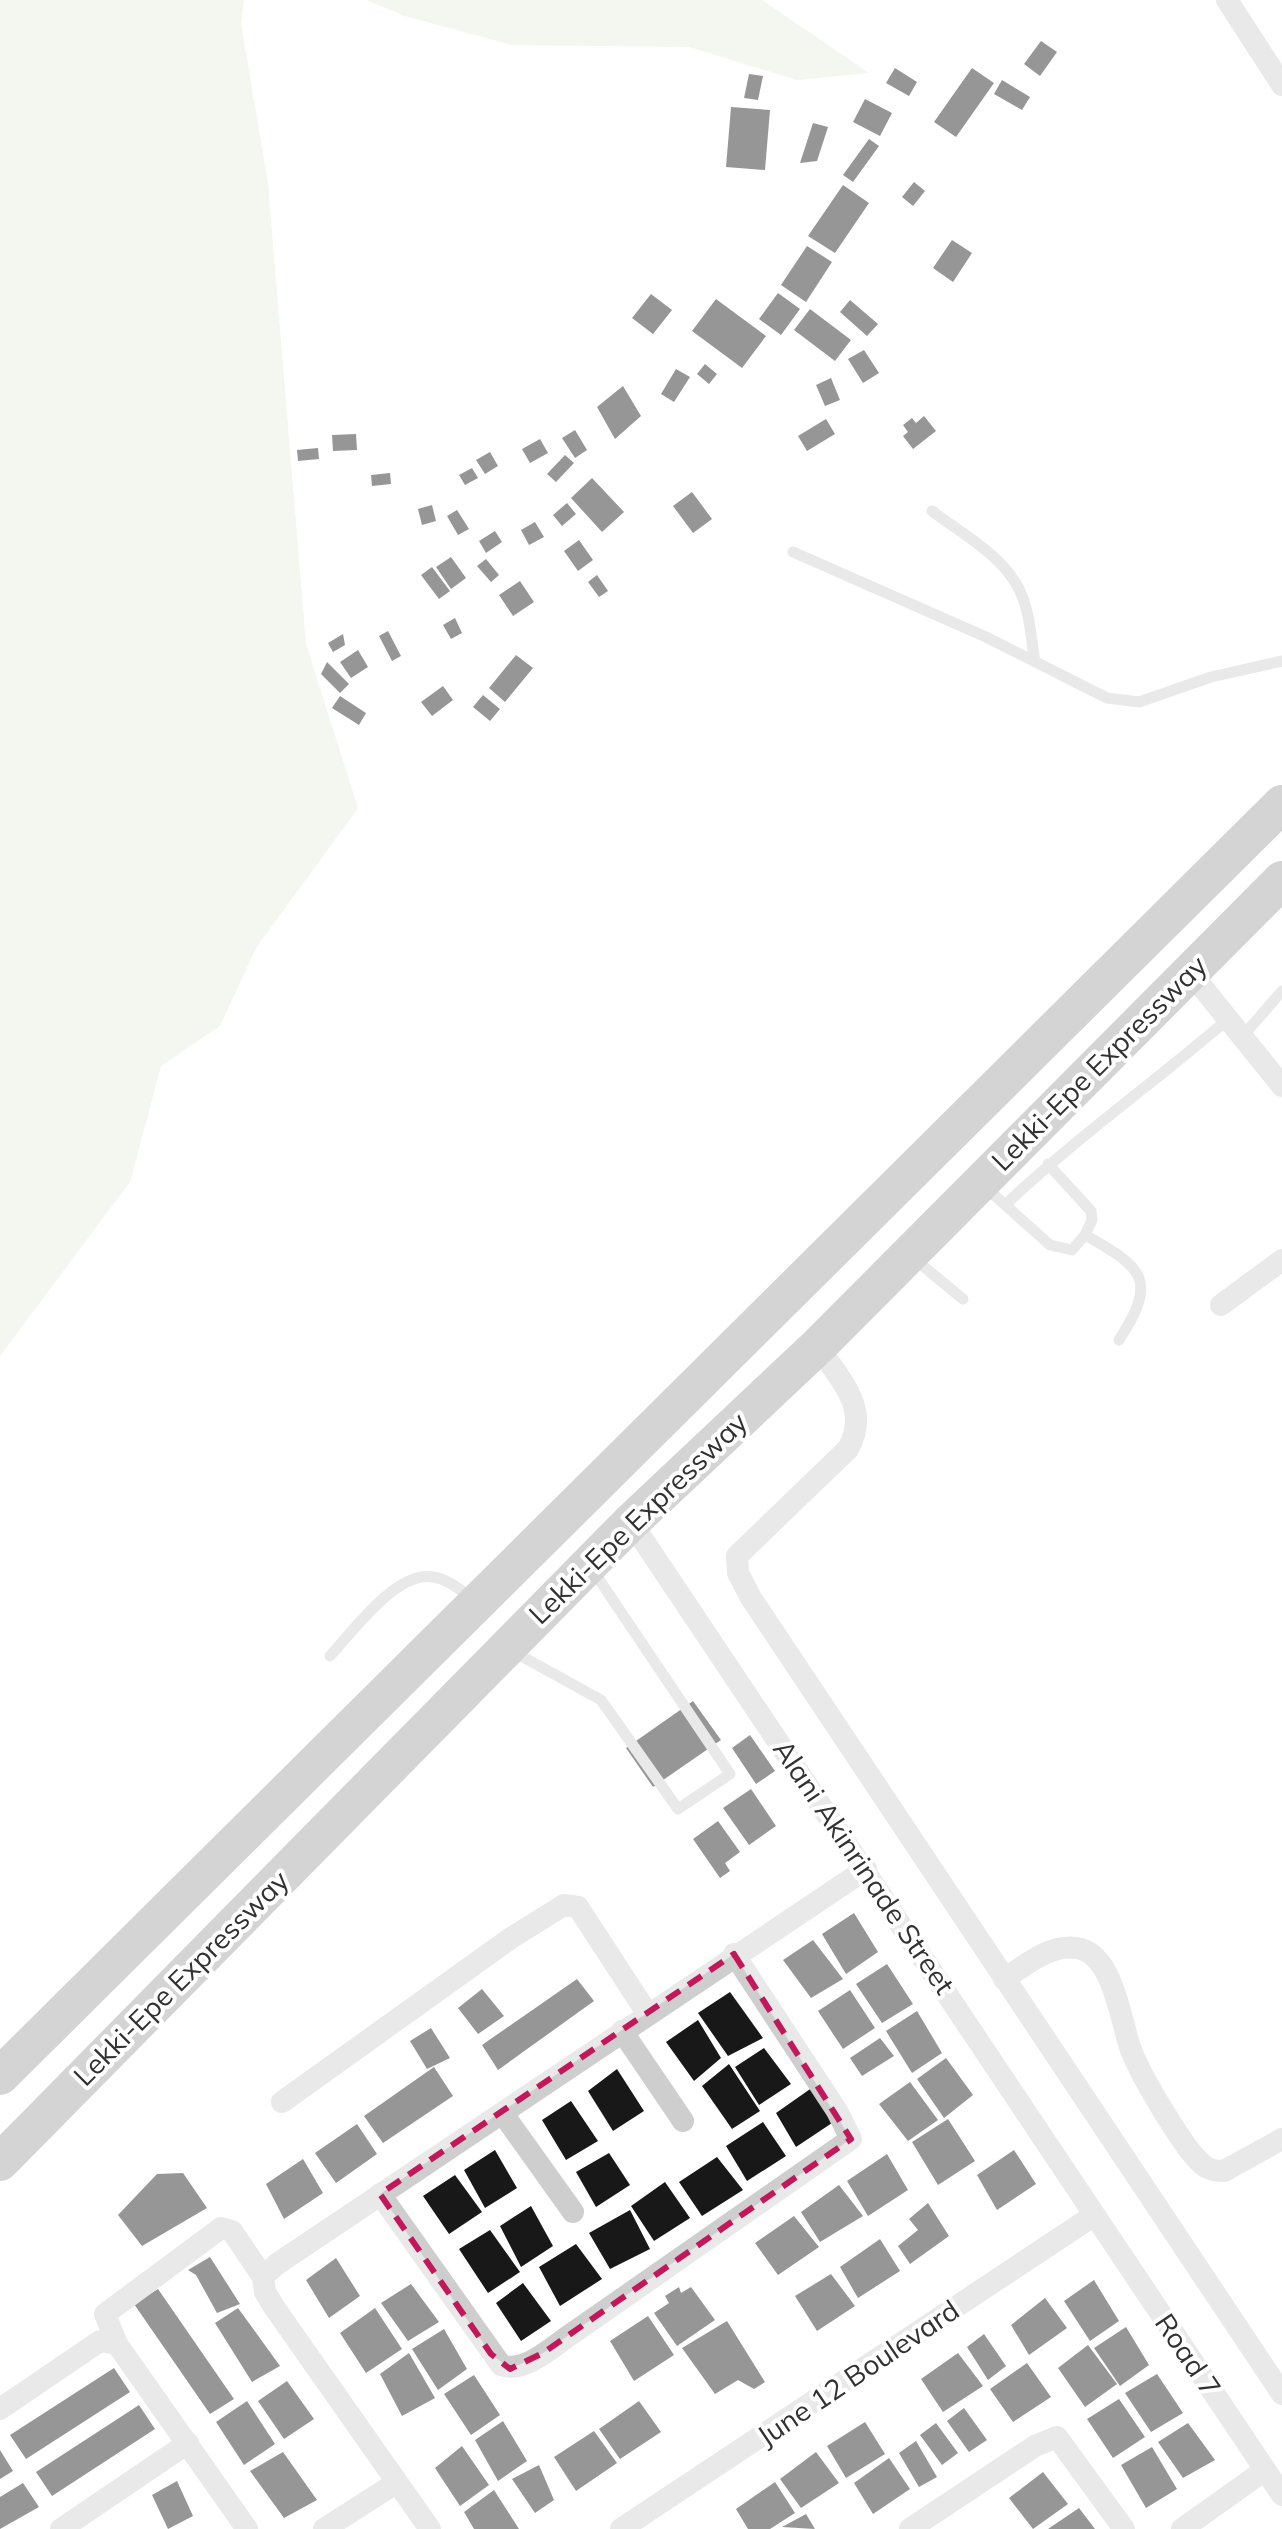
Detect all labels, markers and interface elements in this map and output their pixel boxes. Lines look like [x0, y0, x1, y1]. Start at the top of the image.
street label: Lekki-Epe Expressway [984, 948, 1214, 1178]
street label: Lekki-Epe Expressway [521, 1404, 754, 1631]
street label: Alani Akinrinade Street [766, 1733, 963, 2001]
street label: Lekki-Epe Expressway [66, 1863, 296, 2093]
street label: June 12 Boulevard [750, 2292, 965, 2453]
street label: Road 7 [1148, 2306, 1229, 2403]

